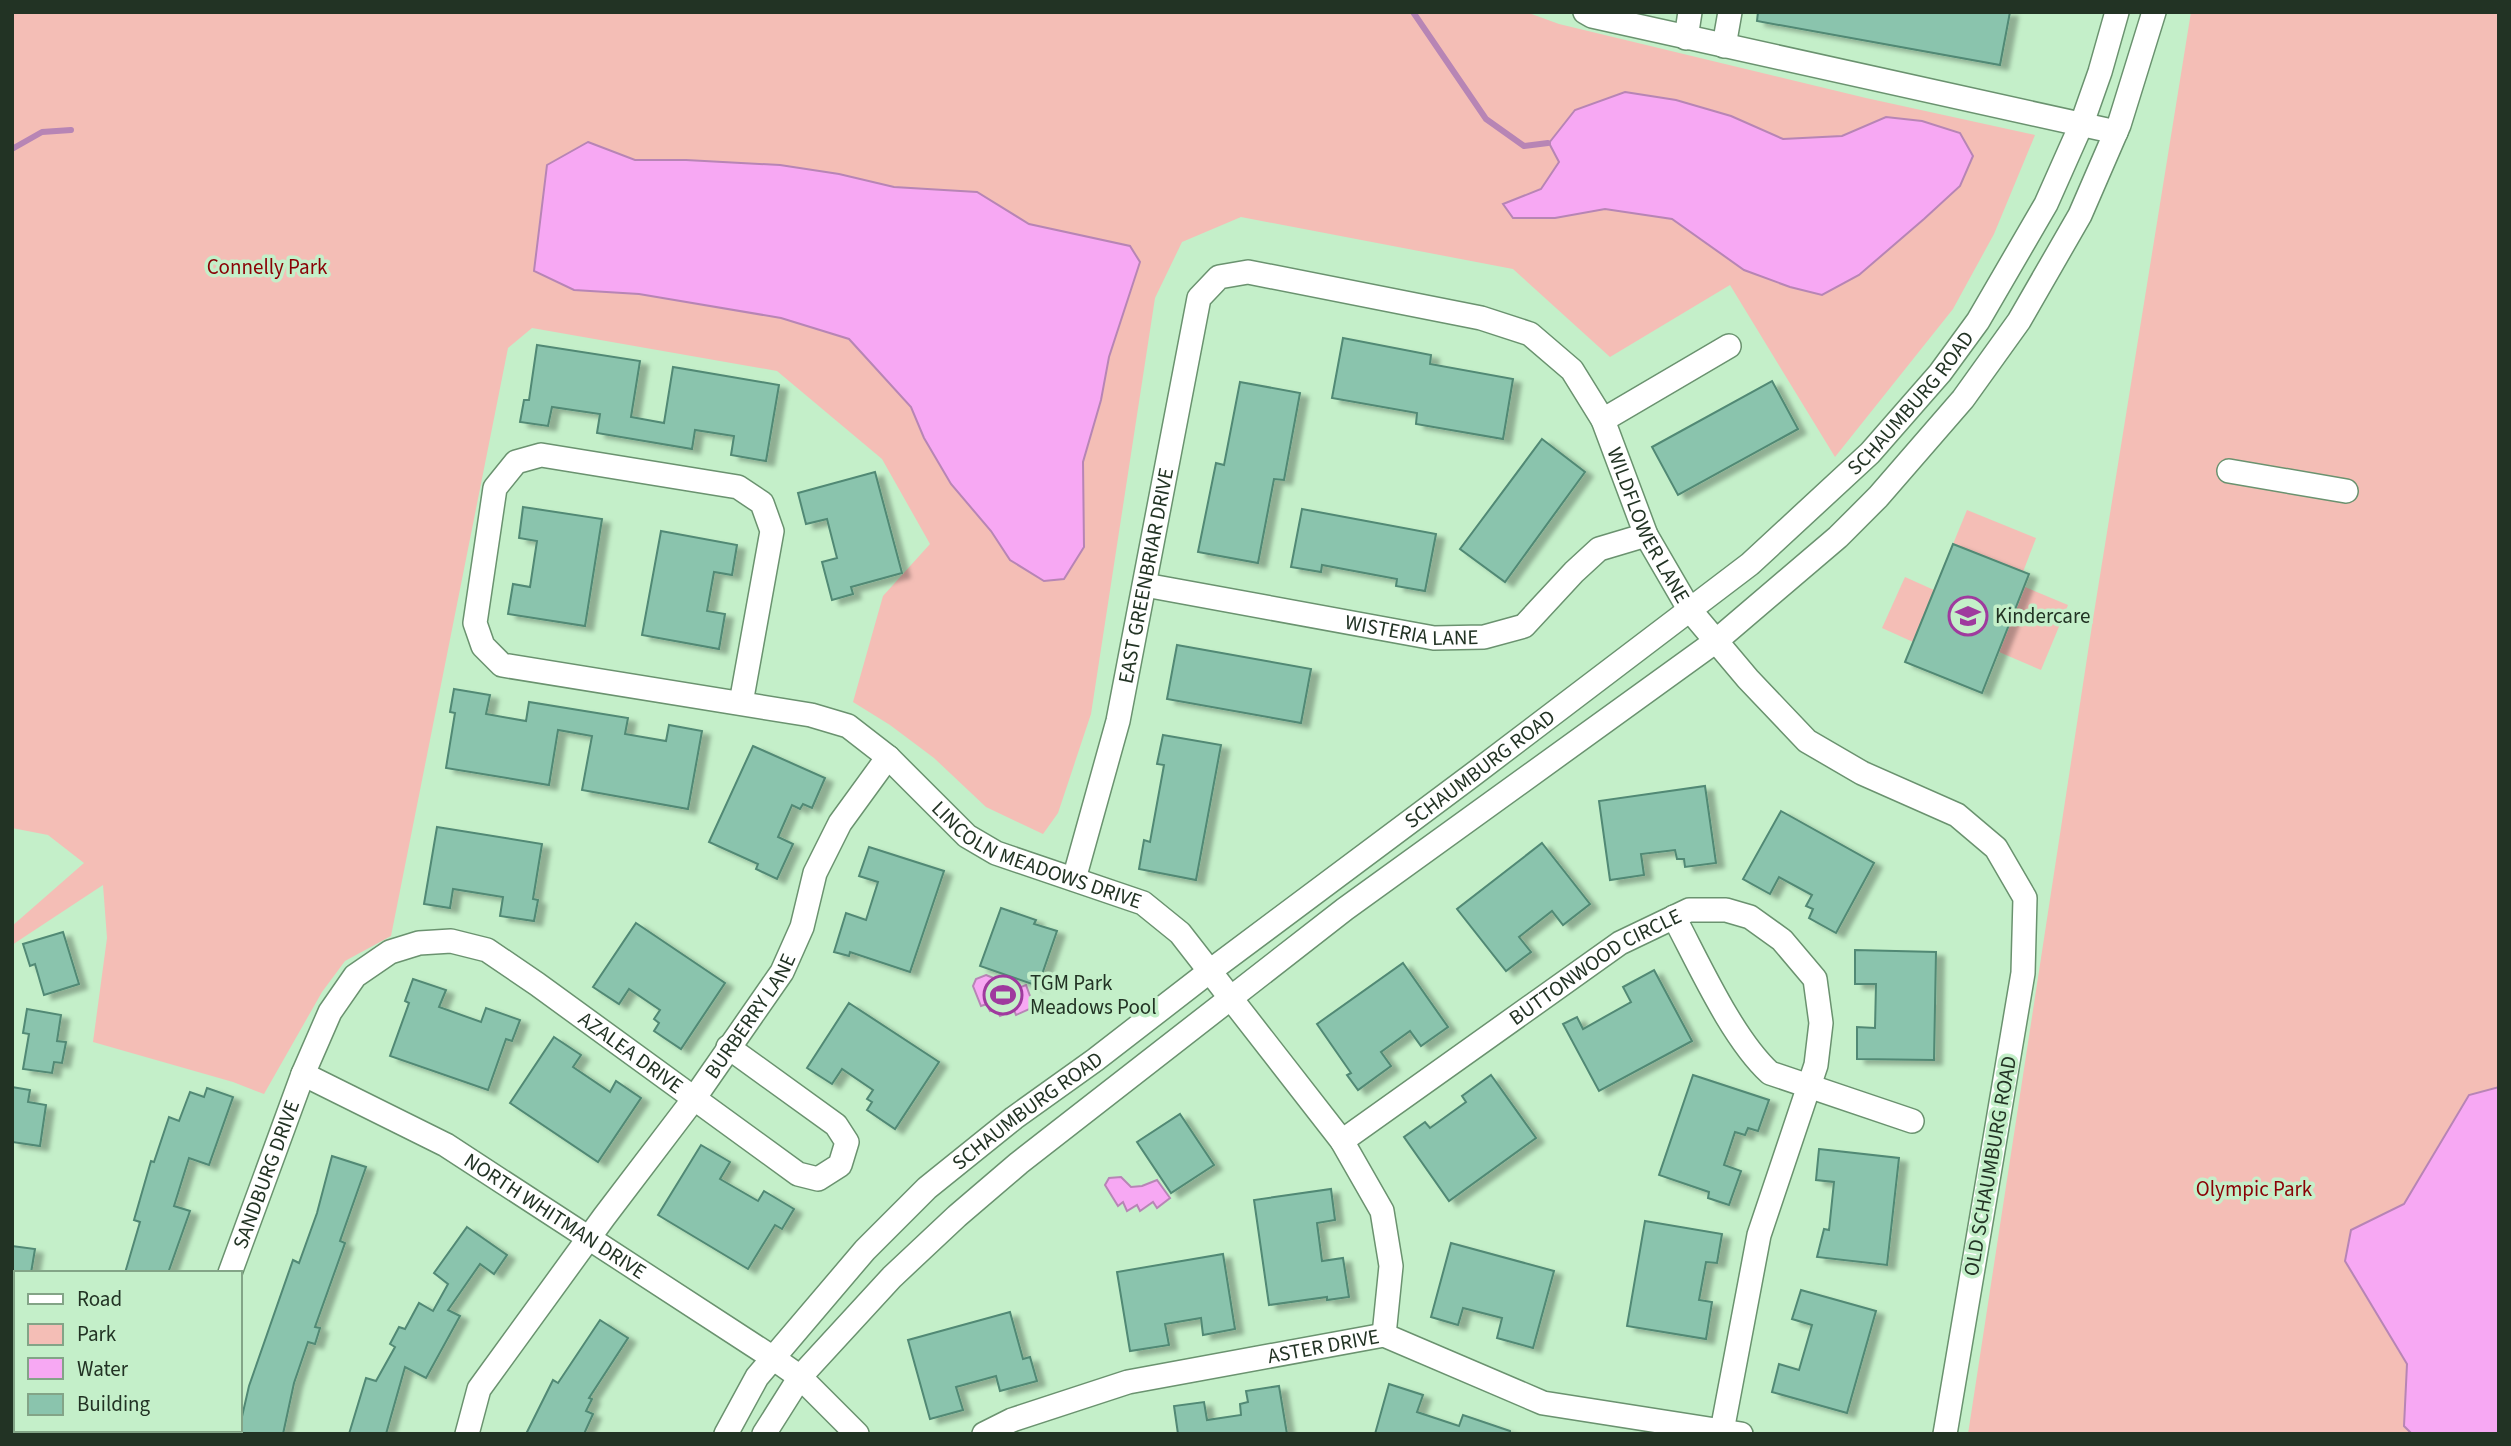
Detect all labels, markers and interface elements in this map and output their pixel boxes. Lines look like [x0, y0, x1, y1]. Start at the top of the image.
park label: Connelly Park [207, 252, 328, 282]
street label: SCHAUMBURG ROAD [1840, 325, 1981, 482]
street label: WILDFLOWER LANE [1599, 443, 1697, 609]
street label: EAST GREENBRIAR DRIVE [1110, 465, 1181, 686]
school or university icon: Kindercare [1947, 595, 1989, 637]
place label: Kindercare [1995, 601, 2090, 631]
street label: WISTERIA LANE [1343, 607, 1479, 653]
street label: SCHAUMBURG ROAD [1398, 702, 1561, 836]
street label: LINCOLN MEADOWS DRIVE [925, 794, 1146, 916]
street label: BUTTONWOOD CIRCLE [1503, 901, 1686, 1032]
street label: BURBERRY LANE [697, 949, 803, 1085]
place label: TGM Park Meadows Pool [1030, 968, 1157, 1022]
sports icon: TGM Park Meadows Pool [982, 974, 1024, 1016]
street label: AZALEA DRIVE [572, 1004, 689, 1101]
street label: SCHAUMBURG ROAD [945, 1044, 1109, 1177]
street label: OLD SCHAUMBURG ROAD [1956, 1054, 2024, 1278]
street label: SANDBURG DRIVE [225, 1096, 307, 1253]
street label: NORTH WHITMAN DRIVE [458, 1146, 652, 1287]
park label: Olympic Park [2196, 1174, 2313, 1204]
legend [14, 1271, 242, 1432]
text: Road [77, 1284, 122, 1314]
text: Park [77, 1319, 117, 1349]
street label: ASTER DRIVE [1265, 1321, 1382, 1371]
text: Water [77, 1354, 129, 1384]
text: Building [77, 1389, 151, 1419]

